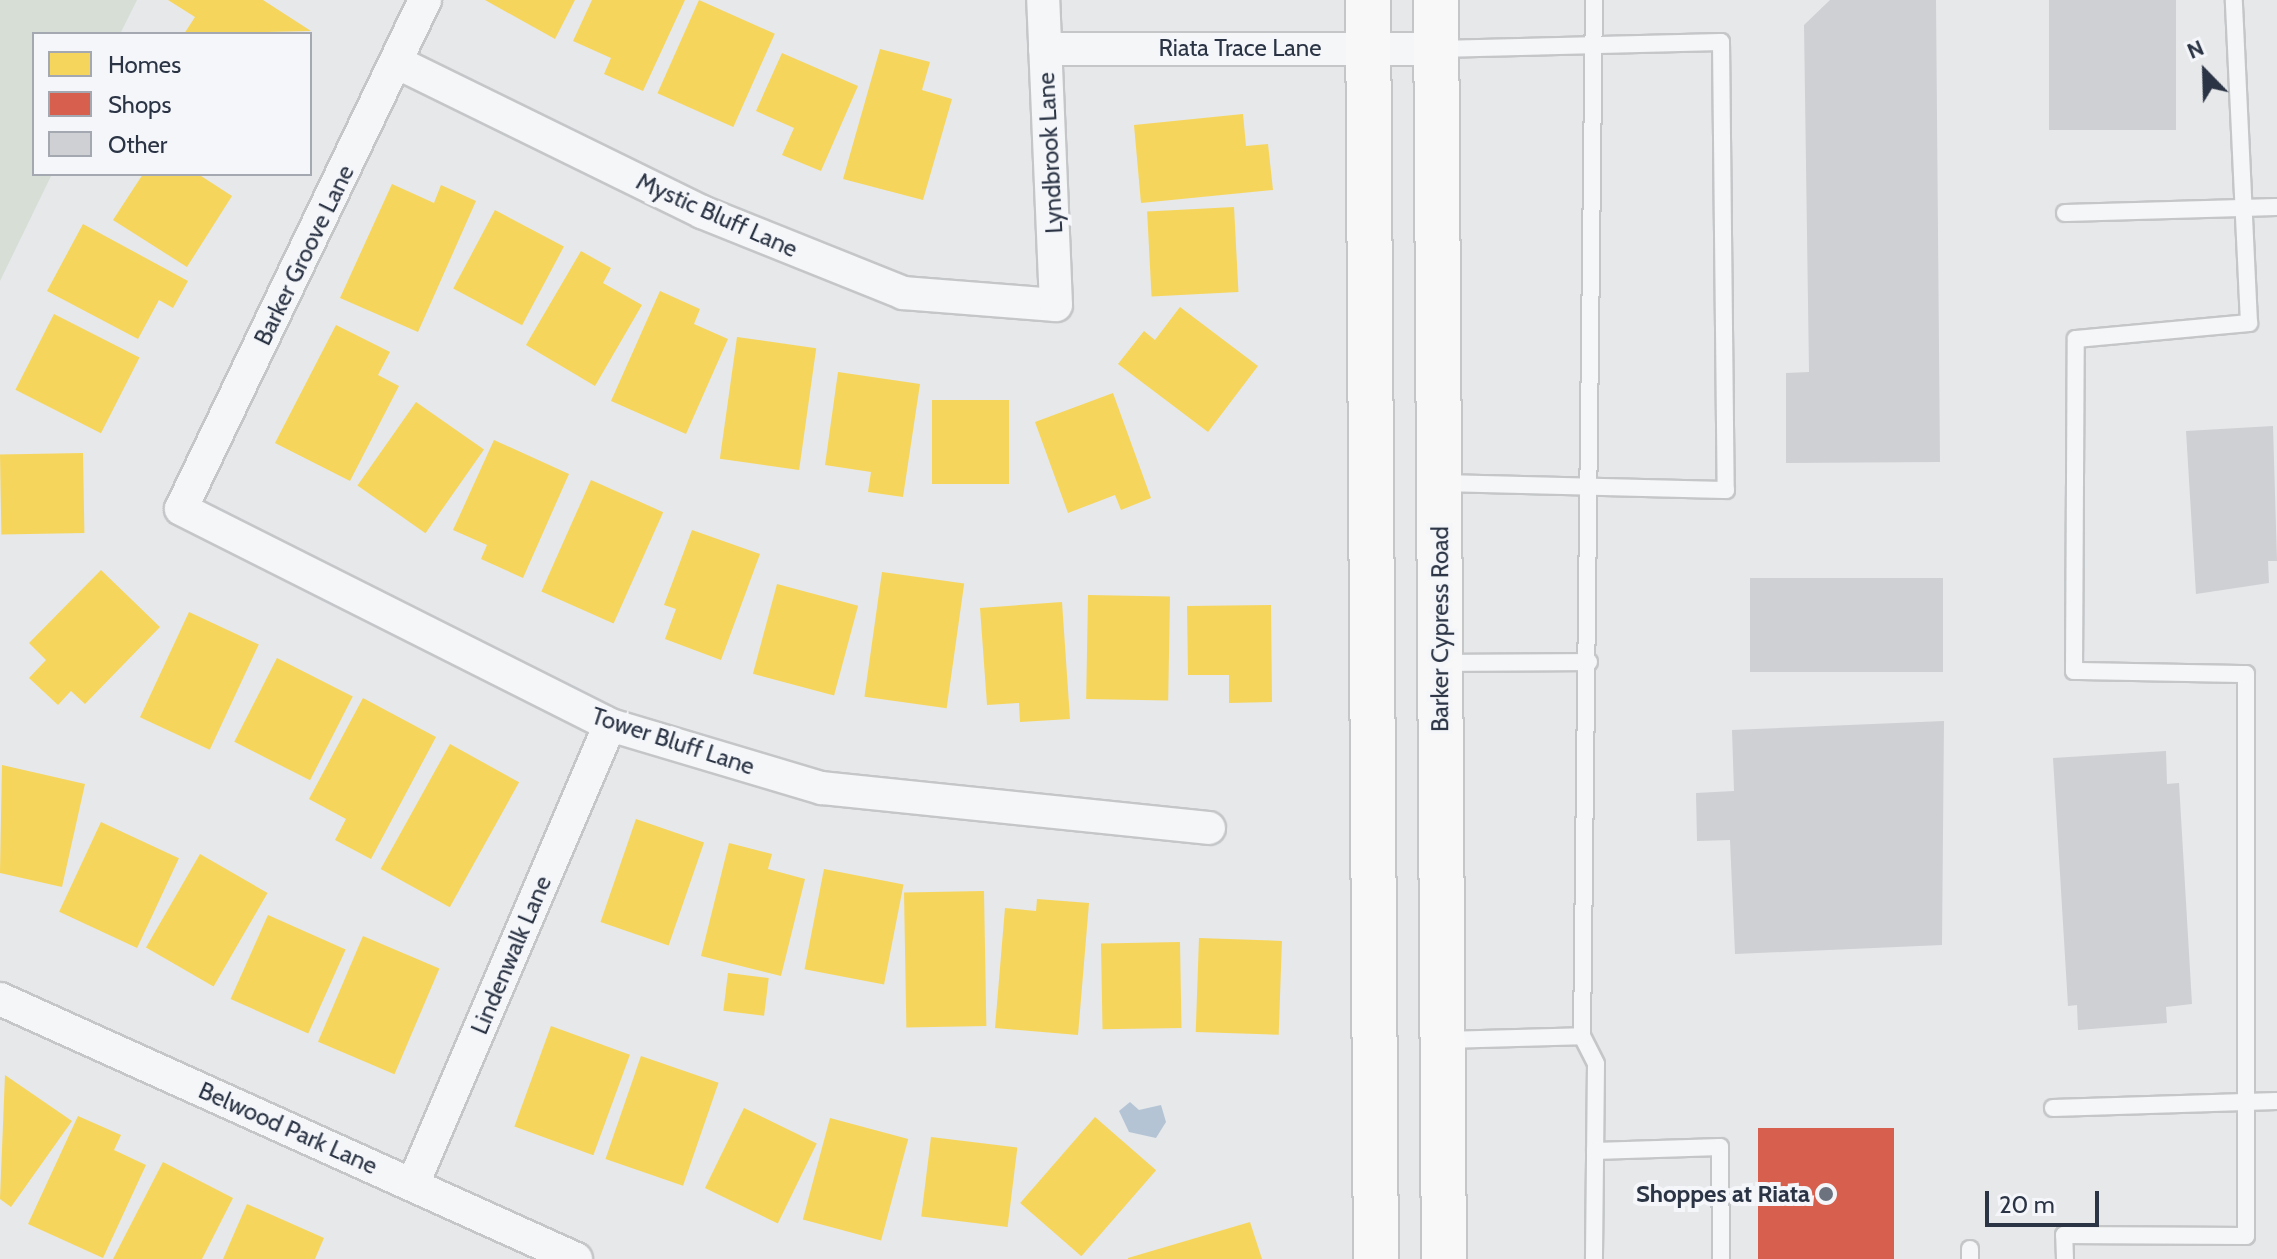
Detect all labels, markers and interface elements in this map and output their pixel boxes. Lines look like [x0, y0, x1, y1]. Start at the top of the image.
legend [32, 32, 312, 176]
north arrow [2165, 32, 2245, 112]
street label: Riata Trace Lane [1159, 34, 1321, 62]
text: N [2183, 34, 2208, 65]
text: Homes [108, 50, 181, 79]
street label: Lyndbrook Lane [1031, 72, 1069, 234]
text: Shops [108, 90, 171, 119]
text: Other [108, 130, 167, 159]
street label: Barker Groove Lane [248, 160, 360, 350]
street label: Mystic Bluff Lane [632, 167, 802, 263]
street label: Barker Cypress Road [1426, 526, 1454, 732]
street label: Tower Bluff Lane [588, 701, 758, 781]
street label: Lindenwalk Lane [465, 871, 557, 1039]
street label: Belwood Park Lane [194, 1076, 382, 1180]
scale bar [1989, 1175, 2103, 1225]
place label: Shoppes at Riata [1636, 1180, 1810, 1208]
marker: Shoppes at Riata [1817, 1185, 1835, 1203]
text: 20 m [1999, 1190, 2055, 1219]

